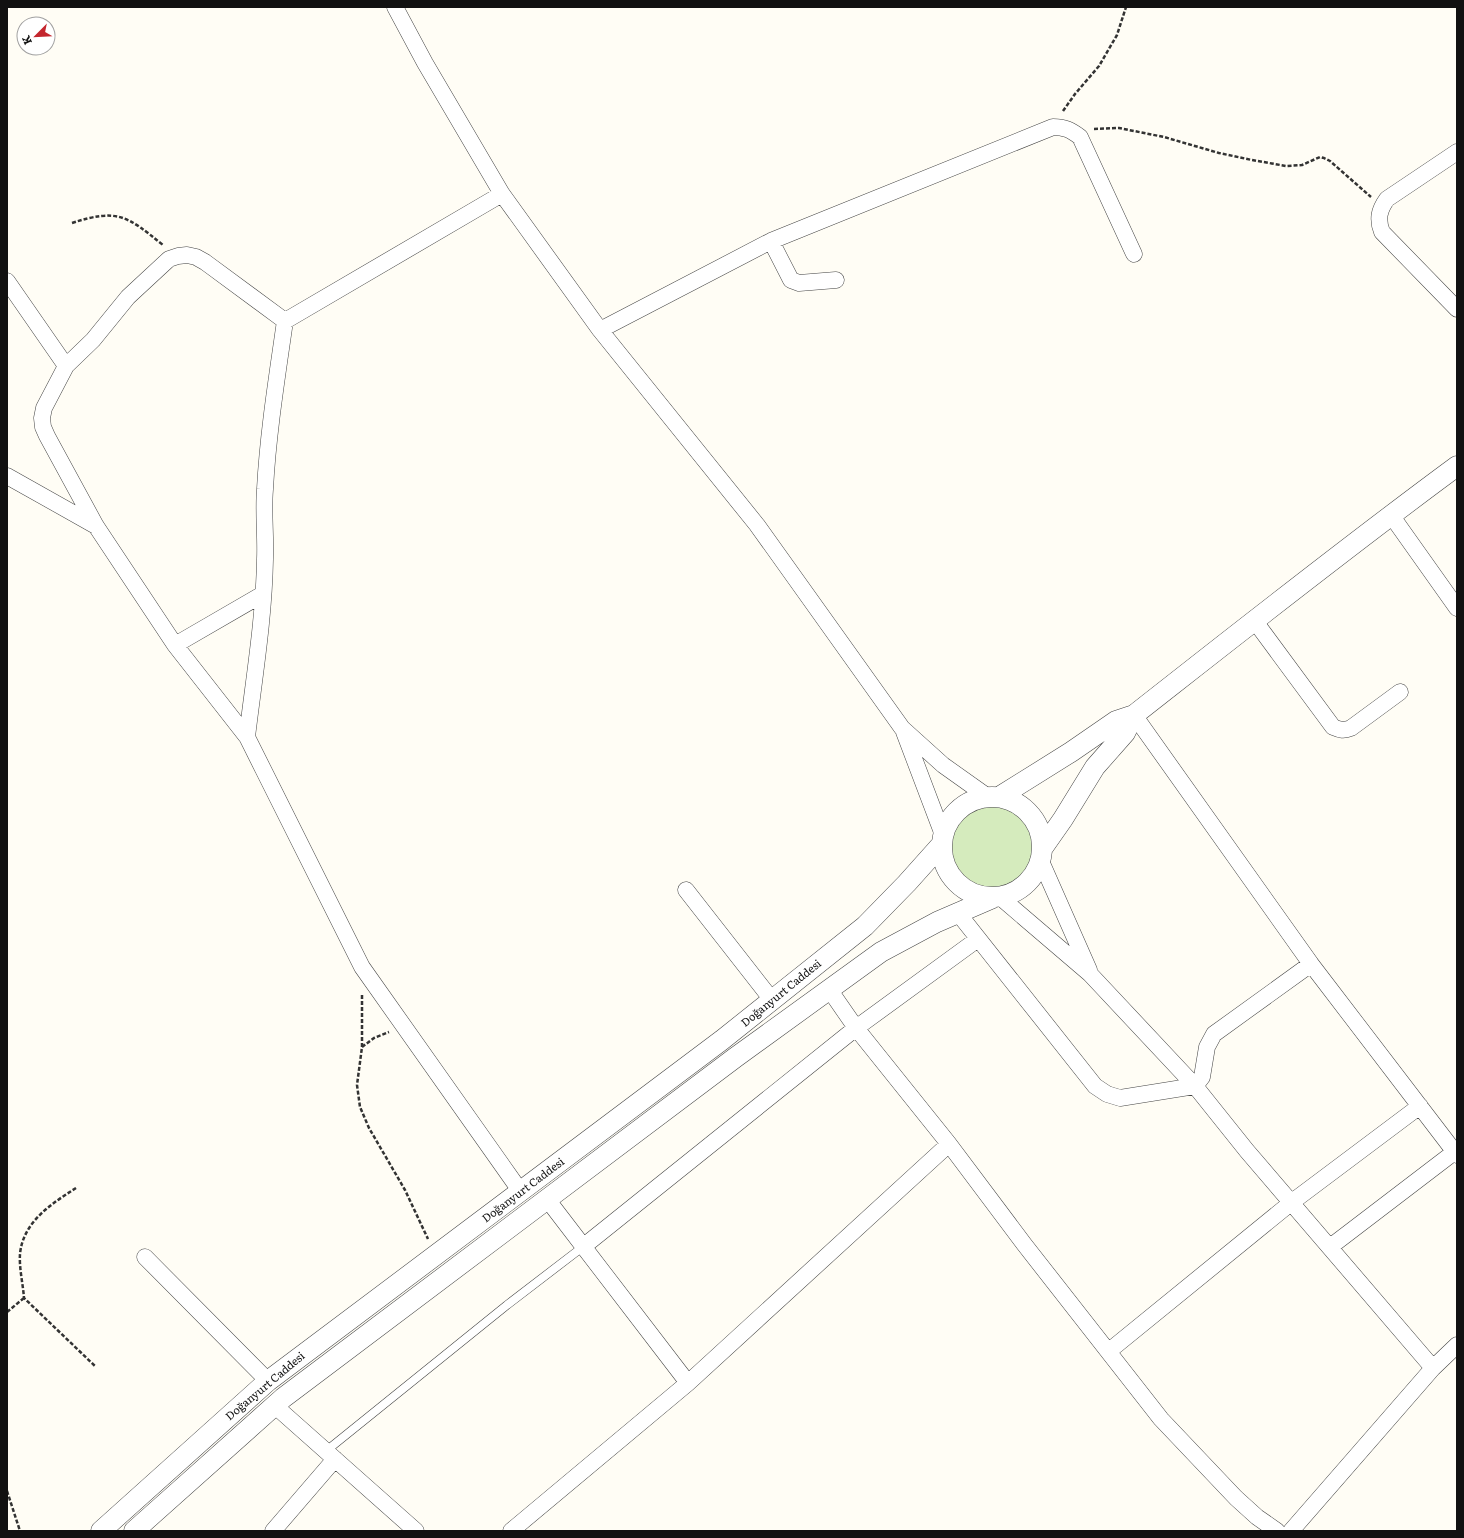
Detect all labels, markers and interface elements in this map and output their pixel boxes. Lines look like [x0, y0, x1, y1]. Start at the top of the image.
north arrow [16, 16, 56, 56]
text: K [17, 33, 35, 48]
street label: Doğanyurt Caddesi [737, 955, 824, 1030]
street label: Doğanyurt Caddesi [478, 1153, 567, 1226]
street label: Doğanyurt Caddesi [221, 1347, 308, 1423]

